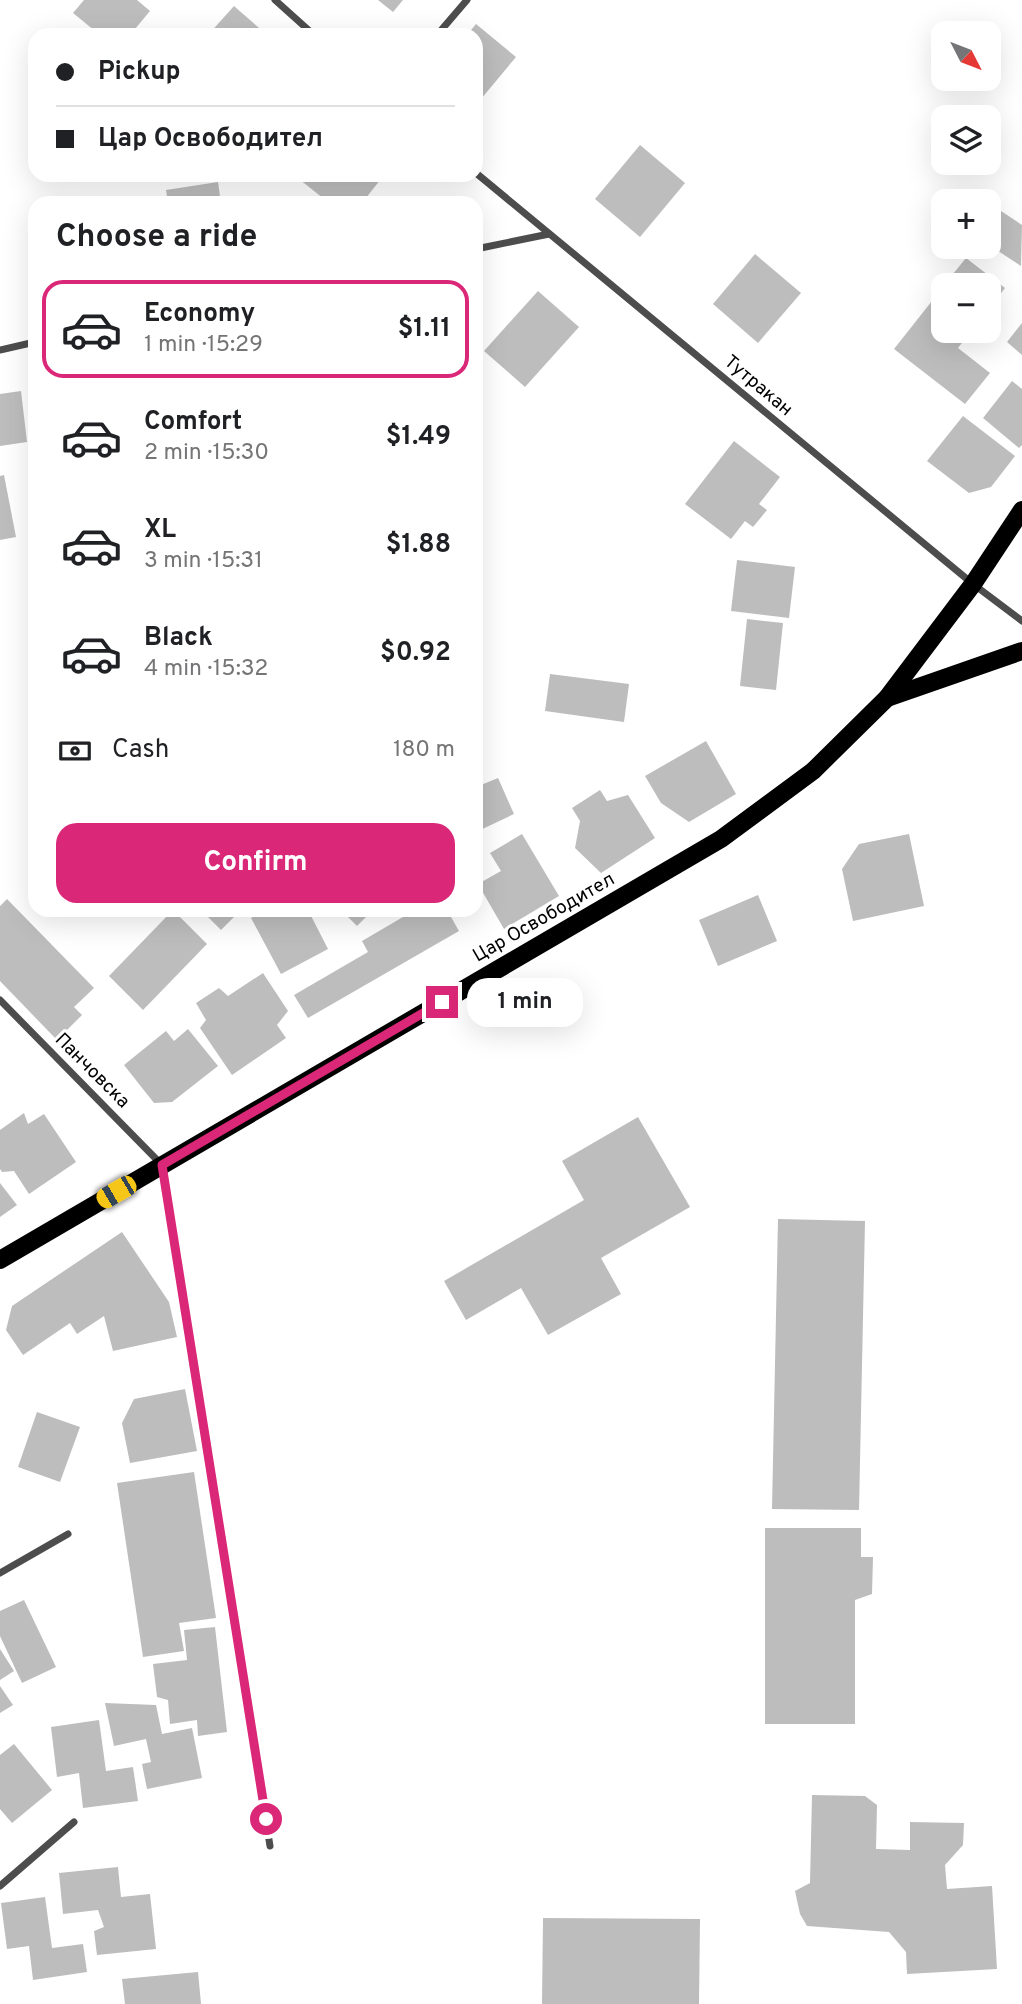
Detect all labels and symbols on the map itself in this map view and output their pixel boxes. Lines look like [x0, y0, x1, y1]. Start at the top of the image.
north arrow [931, 21, 1001, 91]
street label: Тутракан [719, 350, 797, 422]
street label: Цар Освободител [469, 868, 619, 968]
callout: 1 min [466, 978, 582, 1026]
route end [426, 986, 458, 1018]
street label: Панчовска [49, 1028, 135, 1114]
car [93, 1172, 140, 1212]
route start [250, 1803, 282, 1835]

